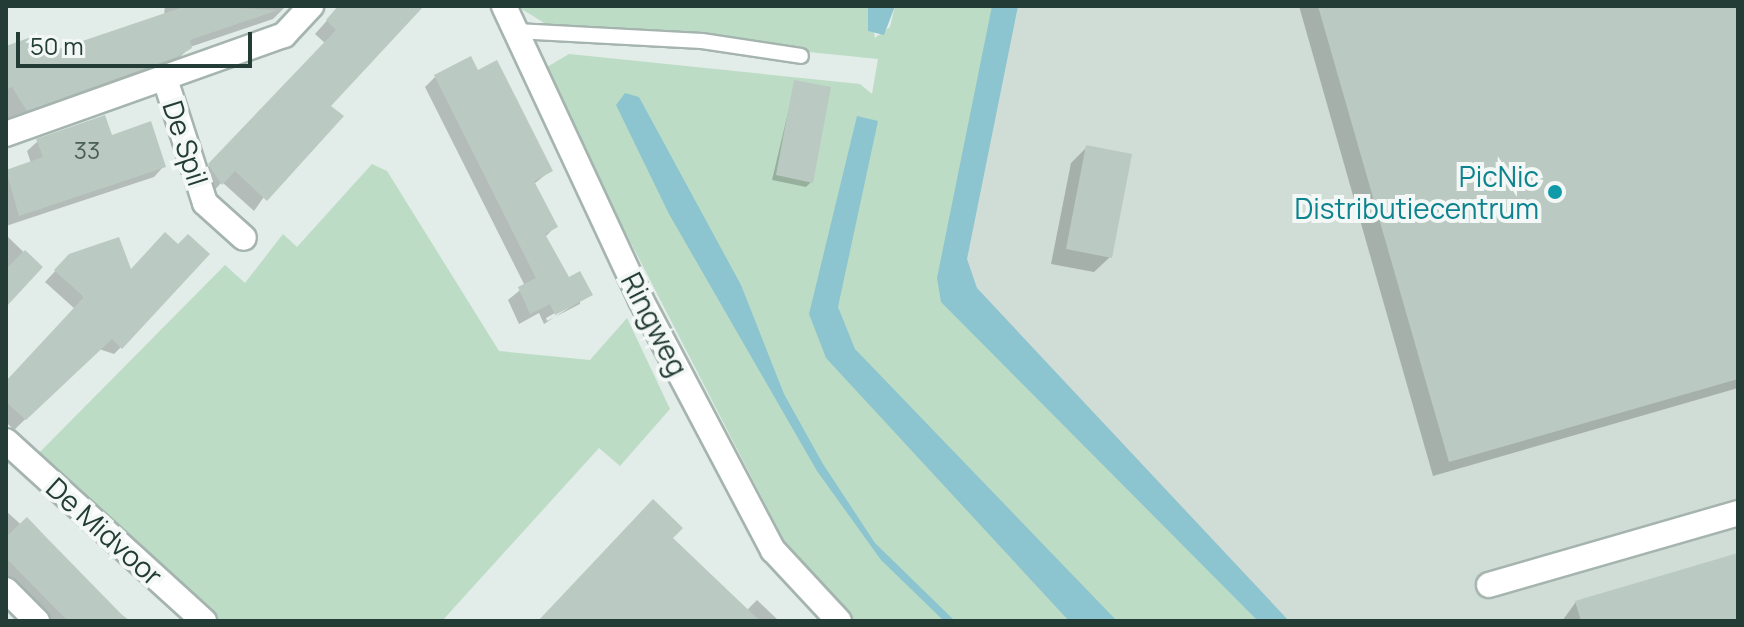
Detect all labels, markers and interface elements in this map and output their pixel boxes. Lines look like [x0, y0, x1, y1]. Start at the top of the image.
scale bar [20, 16, 256, 66]
text: 50 m [30, 29, 84, 62]
street label: De Spil [156, 96, 216, 190]
house number: 33 [74, 136, 100, 164]
place label: PicNic Distributiecentrum [1294, 159, 1539, 225]
marker: PicNic Distributiecentrum [1546, 183, 1564, 201]
street label: Ringweg [615, 267, 695, 381]
street label: De Midvoor [40, 470, 170, 592]

